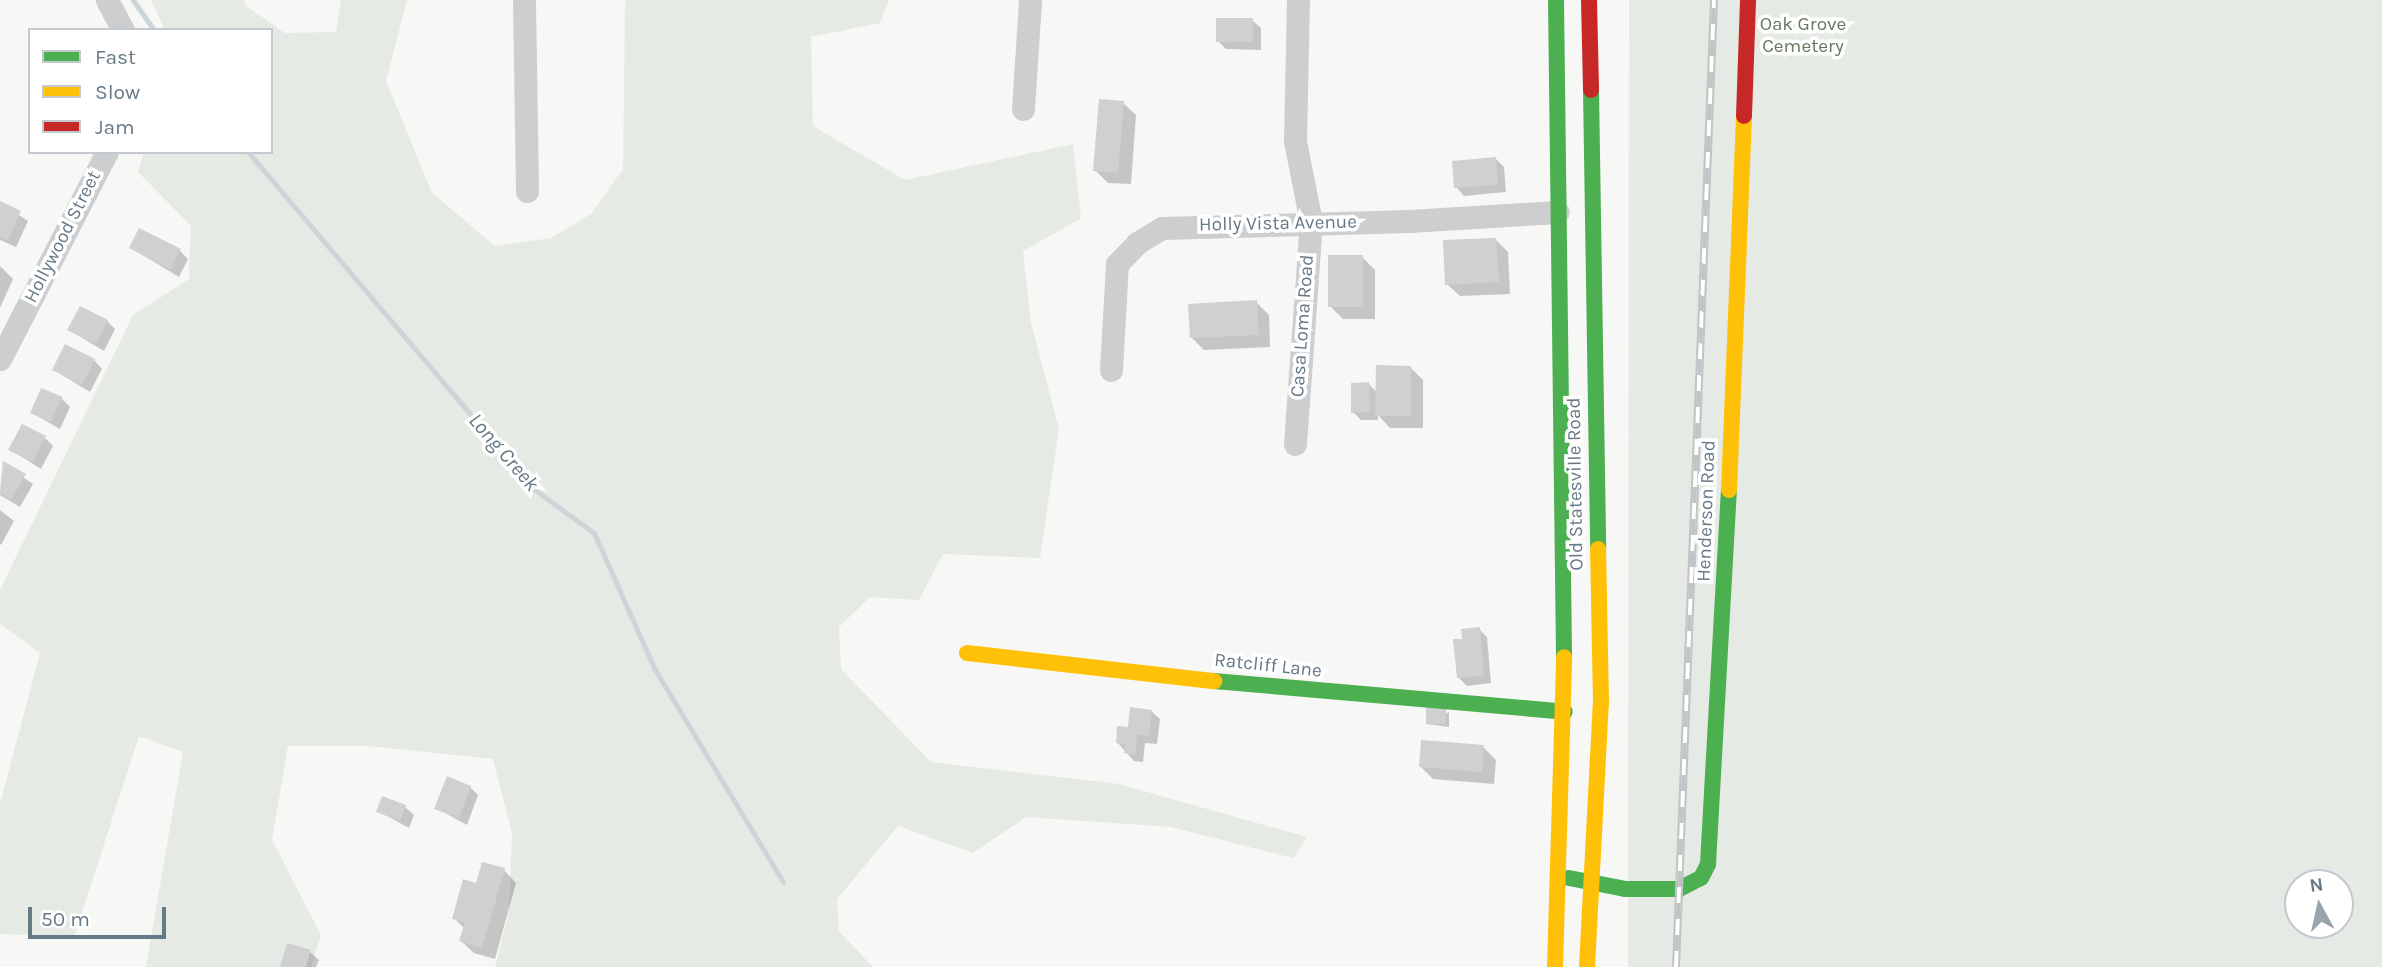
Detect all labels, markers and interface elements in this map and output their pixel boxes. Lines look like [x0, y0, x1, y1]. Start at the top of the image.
park label: Oak Grove Cemetery [1760, 14, 1846, 58]
legend [28, 28, 273, 154]
text: Fast [95, 45, 136, 69]
text: Slow [95, 80, 140, 104]
text: Jam [95, 115, 135, 139]
street label: Hollywood Street [20, 167, 106, 307]
street label: Holly Vista Avenue [1199, 211, 1357, 237]
street label: Casa Loma Road [1287, 254, 1319, 398]
street label: Old Statesville Road [1563, 397, 1589, 571]
water label: Long Creek [463, 408, 545, 496]
street label: Henderson Road [1693, 440, 1721, 582]
street label: Ratcliff Lane [1213, 649, 1323, 683]
north arrow [2284, 869, 2354, 939]
text: N [2308, 873, 2325, 897]
scale bar [32, 894, 170, 938]
text: 50 m [41, 907, 90, 931]

